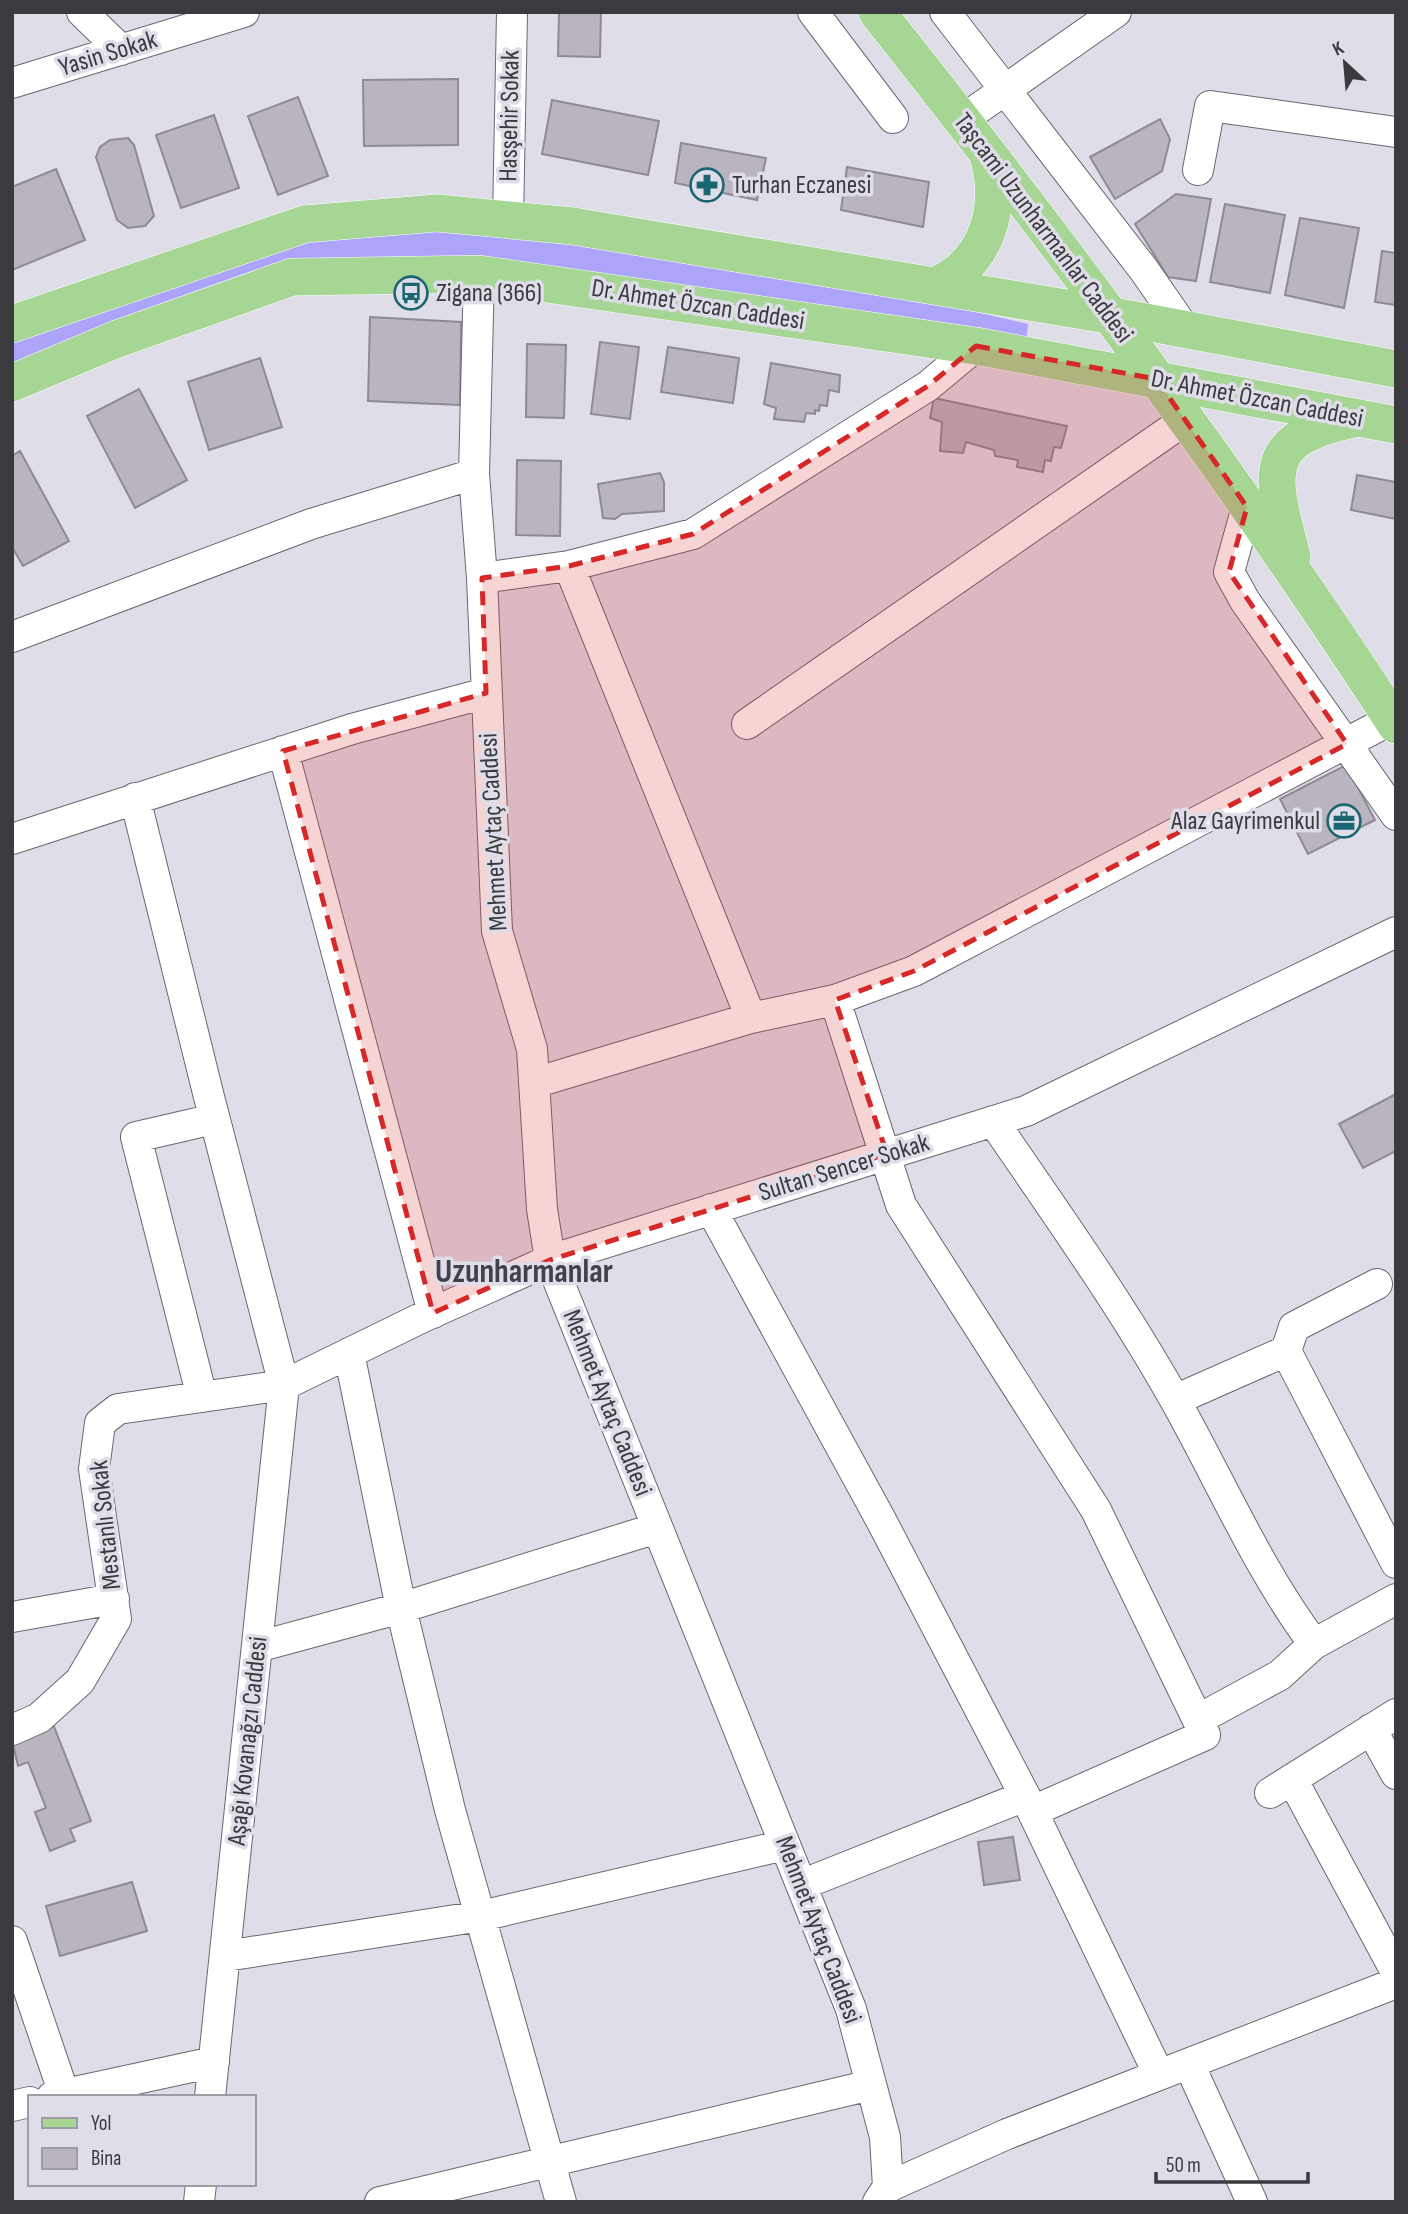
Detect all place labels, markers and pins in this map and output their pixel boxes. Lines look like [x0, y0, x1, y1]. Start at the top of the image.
pharmacy icon: Turhan Eczanesi [688, 166, 726, 204]
place label: Turhan Eczanesi [732, 170, 871, 201]
bus stop icon: Zigana (366) [392, 274, 430, 312]
place label: Zigana (366) [436, 278, 542, 309]
office icon: Alaz Gayrimenkul [1325, 802, 1363, 840]
place label: Alaz Gayrimenkul [1170, 806, 1320, 837]

